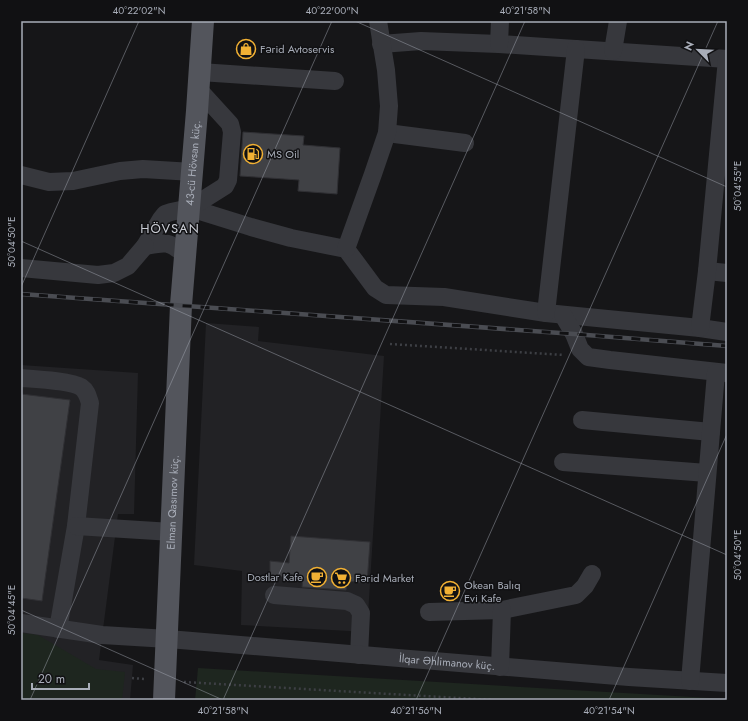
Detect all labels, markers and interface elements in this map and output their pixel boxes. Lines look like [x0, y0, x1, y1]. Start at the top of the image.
text: 40°22'02"N [113, 3, 165, 18]
text: 40°22'00"N [305, 3, 359, 18]
text: 40°21'58"N [499, 3, 551, 18]
north arrow [678, 30, 718, 70]
shop icon: Fərid Avtoservis [235, 38, 257, 60]
text: N [680, 39, 698, 53]
place label: Fərid Avtoservis [260, 41, 335, 57]
street label: 43-cü Hövsan küç. [181, 119, 204, 206]
fuel station icon: MS Oil [242, 143, 264, 165]
place label: MS Oil [267, 146, 299, 162]
text: 50°04'55"E [730, 161, 745, 211]
text: 50°04'50"E [4, 217, 19, 267]
district label: HÖVSAN [140, 219, 200, 238]
street label: Elman Qasımov küç. [162, 455, 183, 550]
text: 50°04'50"E [730, 530, 745, 580]
cafe icon: Dostlar Kafe [306, 566, 328, 588]
supermarket icon: Fərid Market [330, 567, 352, 589]
place label: Dostlar Kafe [247, 569, 303, 585]
place label: Fərid Market [355, 570, 414, 586]
place label: Okean Balıq Evi Kafe [464, 577, 521, 606]
cafe icon: Okean Balıq Evi Kafe [439, 580, 461, 602]
text: 50°04'45"E [4, 585, 19, 635]
street label: İlqar Əhlimanov küç. [398, 650, 496, 674]
scale bar [32, 665, 89, 691]
text: 20 m [38, 670, 65, 688]
text: 40°21'58"N [197, 703, 249, 718]
text: 40°21'56"N [390, 703, 442, 718]
text: 40°21'54"N [583, 703, 635, 718]

